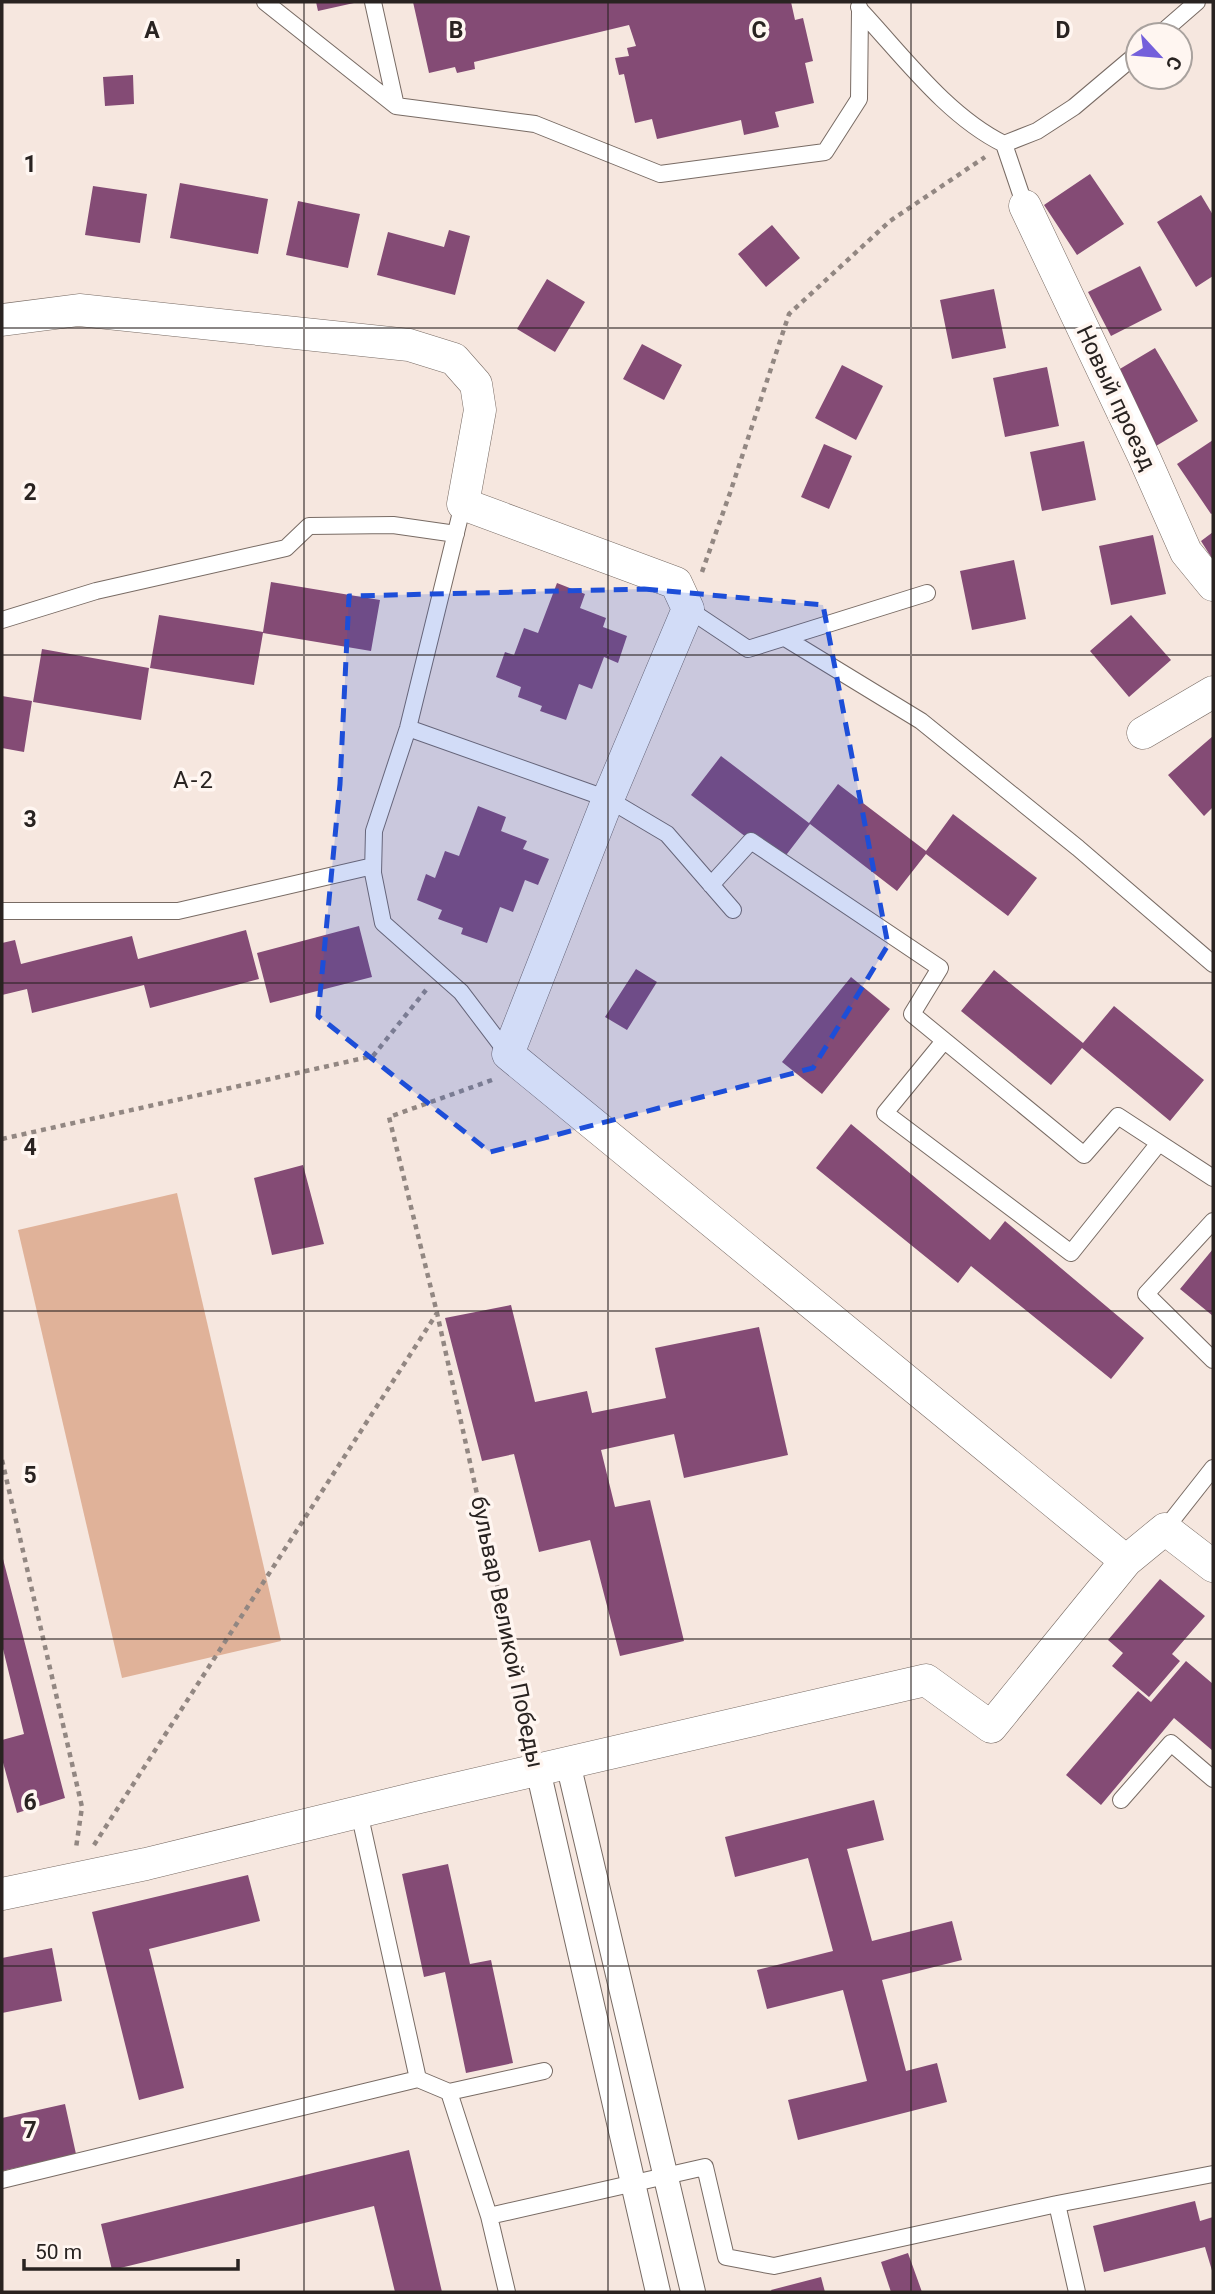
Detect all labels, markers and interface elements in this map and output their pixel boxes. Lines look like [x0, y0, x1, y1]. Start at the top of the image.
text: A [144, 17, 160, 44]
text: B [449, 17, 463, 44]
text: C [751, 17, 767, 44]
text: D [1056, 17, 1070, 44]
north arrow [1124, 21, 1194, 91]
text: С [1161, 53, 1187, 74]
text: 1 [23, 151, 37, 178]
street label: Новый проезд [1071, 321, 1161, 475]
text: 2 [23, 479, 37, 506]
district label: А-2 [173, 766, 215, 794]
text: 3 [23, 806, 37, 833]
text: 4 [23, 1134, 37, 1161]
text: 5 [23, 1462, 37, 1489]
street label: бульвар Великой Победы [465, 1494, 549, 1770]
text: 6 [23, 1789, 37, 1816]
text: 7 [23, 2117, 37, 2144]
scale bar [24, 2228, 238, 2272]
text: 50 m [35, 2240, 82, 2264]

